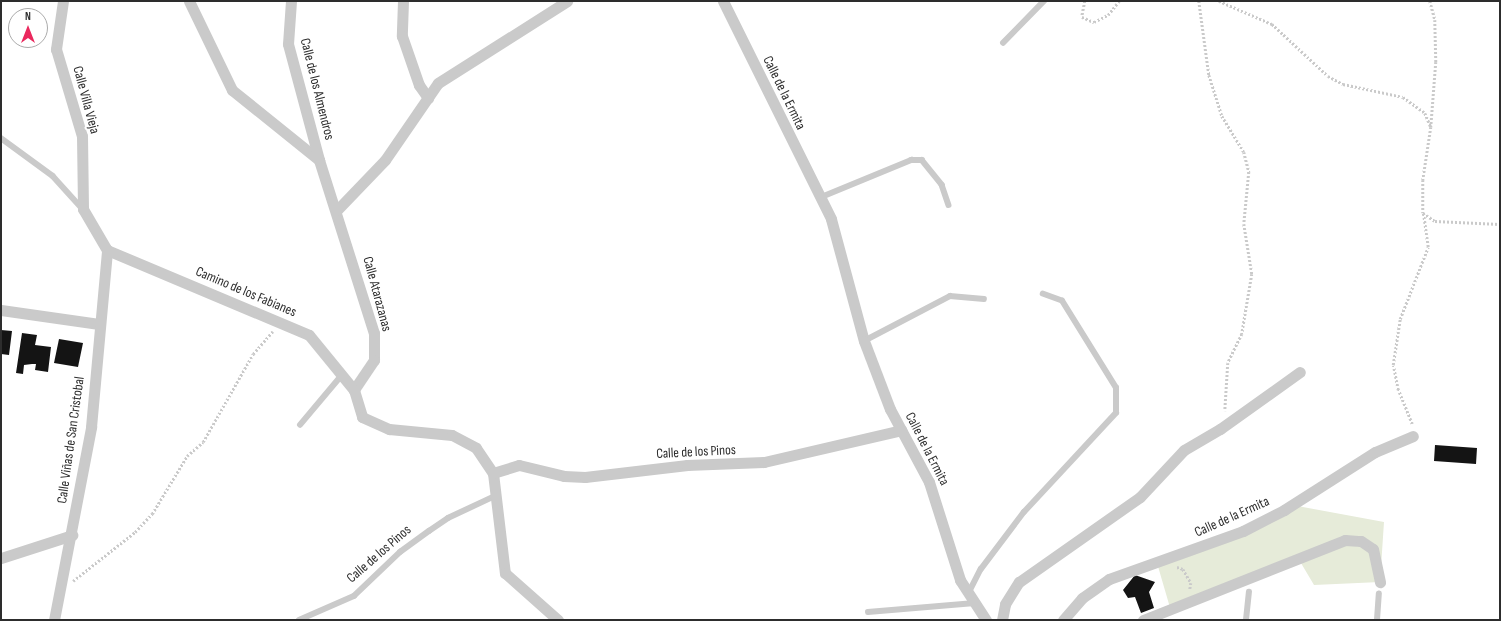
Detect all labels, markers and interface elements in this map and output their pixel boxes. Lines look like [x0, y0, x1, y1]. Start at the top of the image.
north arrow [8, 8, 48, 48]
text: N [25, 10, 31, 23]
street label: Calle de los Almendros [296, 36, 338, 142]
street label: Calle de la Ermita [759, 53, 809, 133]
street label: Calle Villa Vieja [69, 64, 103, 136]
street label: Calle Atarazanas [359, 255, 395, 333]
street label: Camino de los Fabianes [193, 263, 299, 321]
street label: Calle Viñas de San Cristobal [54, 375, 88, 505]
street label: Calle de la Ermita [901, 410, 953, 488]
street label: Calle de los Pinos [656, 442, 736, 462]
street label: Calle de la Ermita [1192, 493, 1272, 541]
street label: Calle de los Pinos [343, 522, 415, 586]

